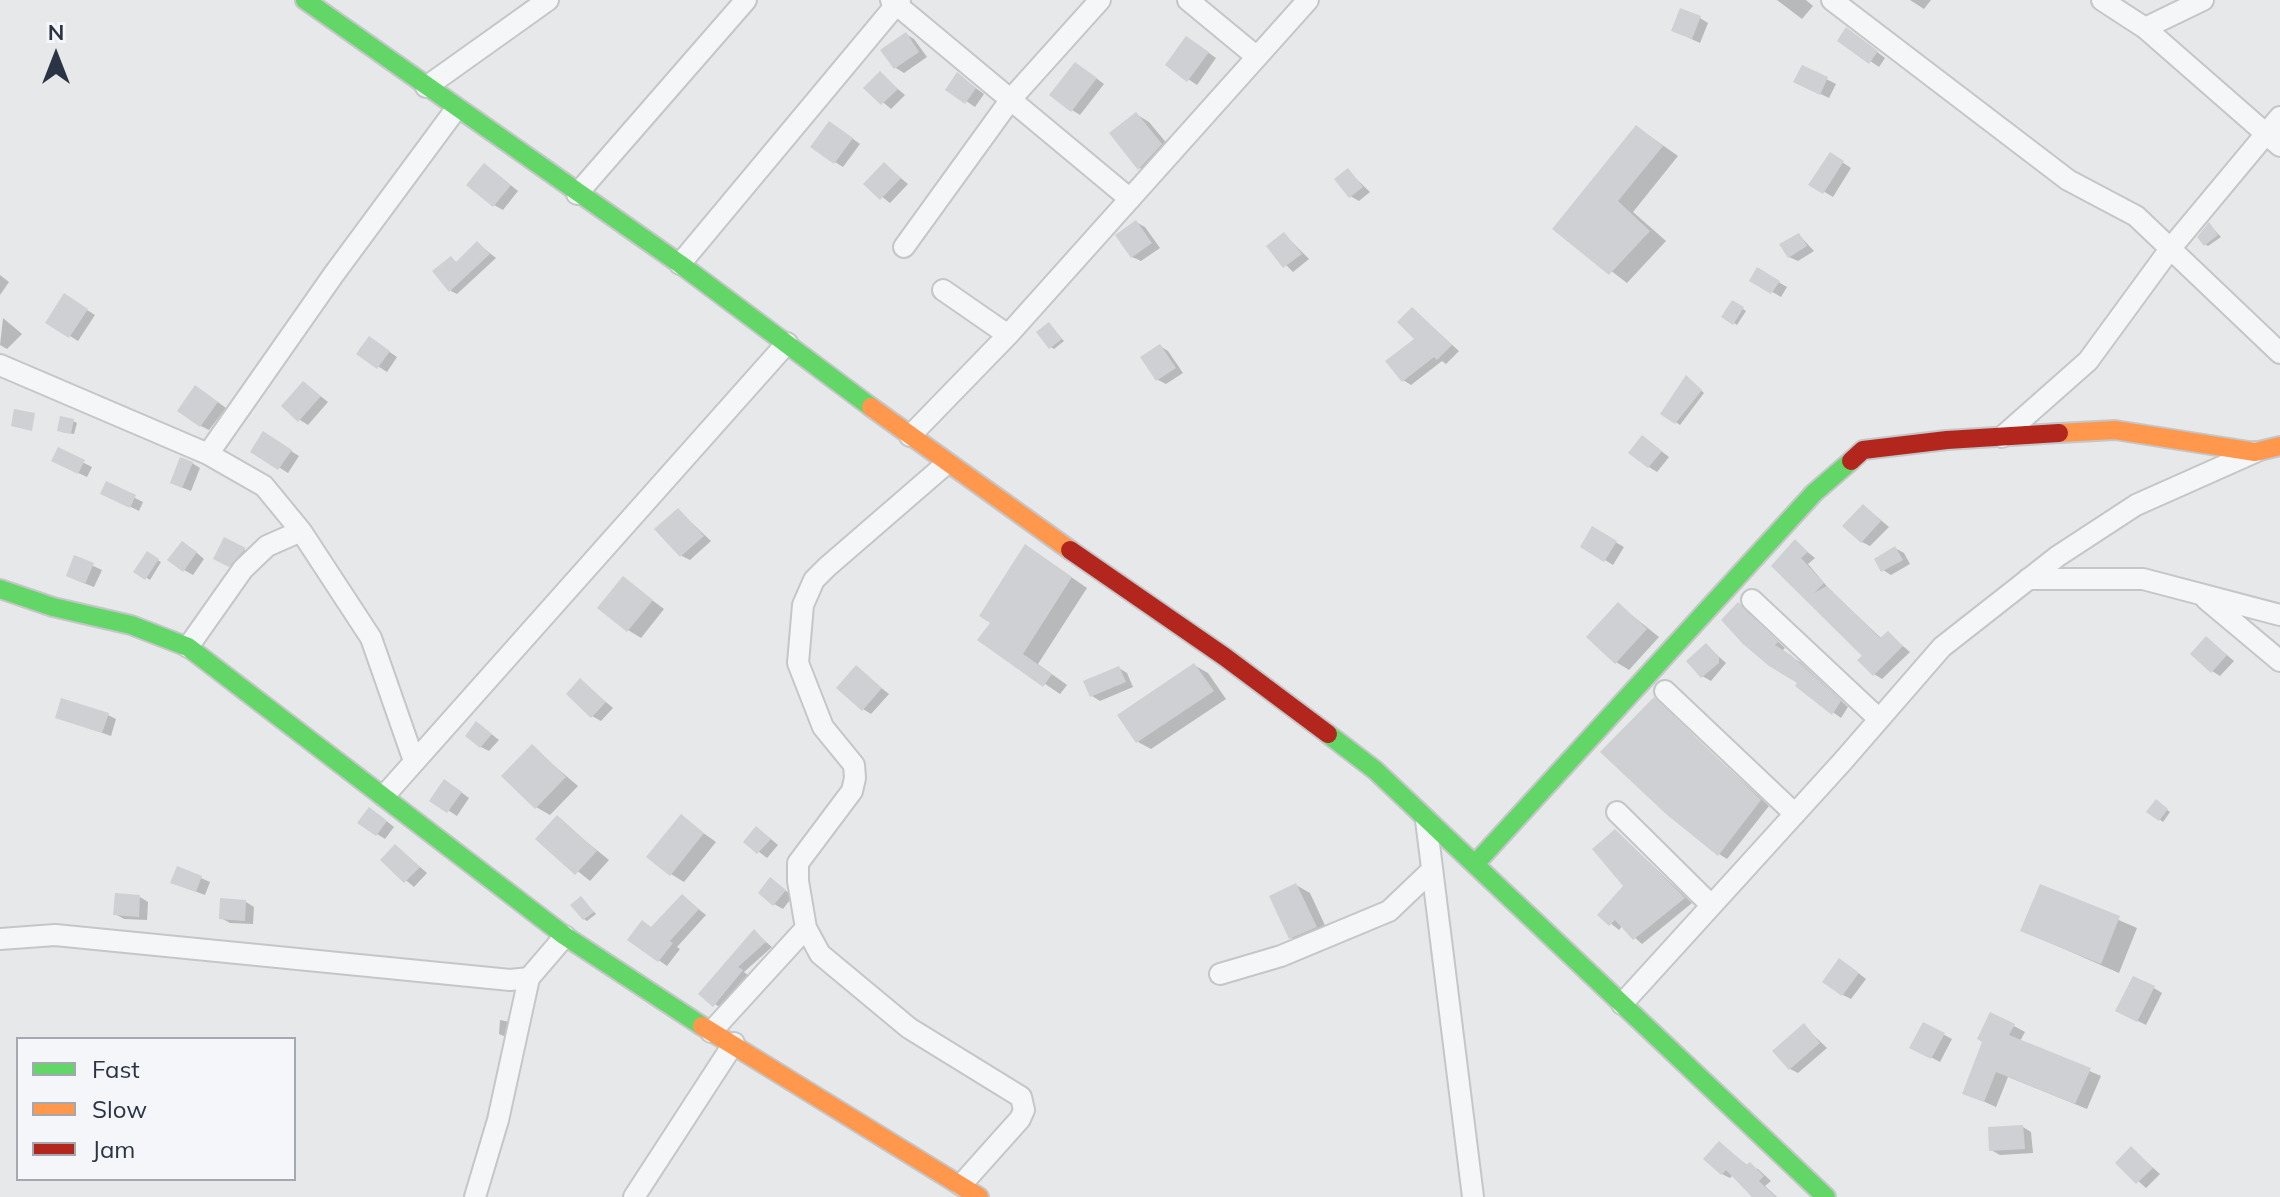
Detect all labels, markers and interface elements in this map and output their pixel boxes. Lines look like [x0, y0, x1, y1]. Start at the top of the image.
north arrow [16, 16, 96, 96]
text: N [48, 18, 64, 46]
legend [16, 1037, 296, 1181]
text: Fast [92, 1054, 140, 1084]
text: Slow [92, 1094, 147, 1124]
text: Jam [92, 1134, 135, 1164]

